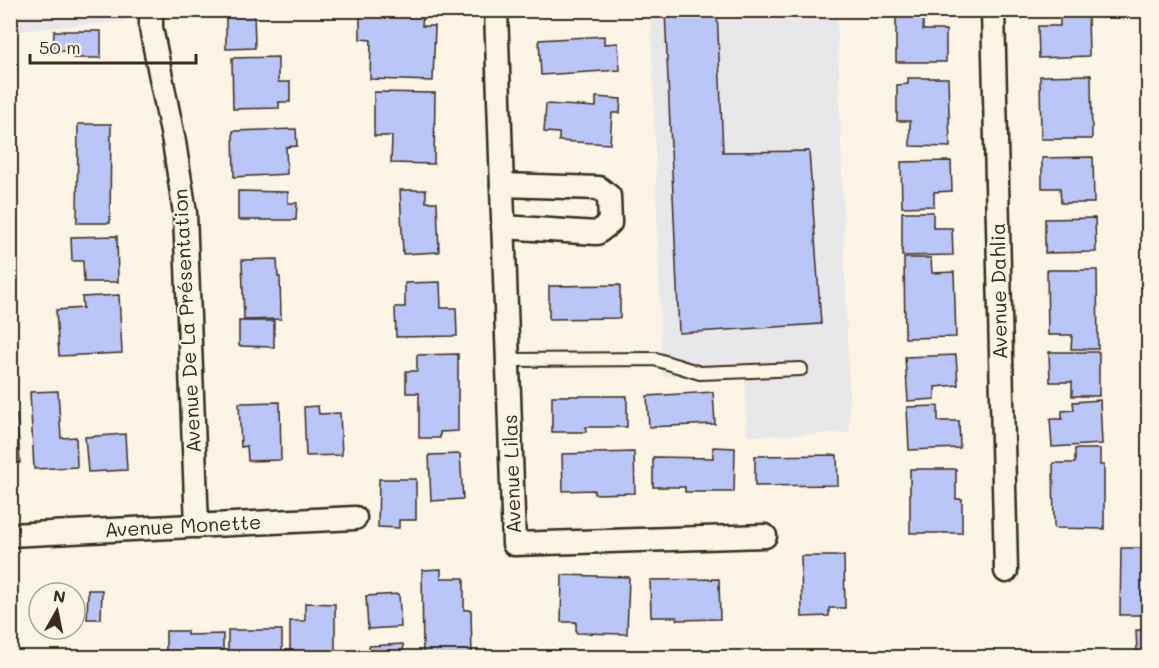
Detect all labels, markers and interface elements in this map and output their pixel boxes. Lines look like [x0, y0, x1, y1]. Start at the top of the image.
scale bar [30, 27, 196, 65]
text: 50 m [39, 35, 81, 59]
street label: Avenue De La Présentation [166, 188, 206, 454]
street label: Avenue Dahlia [984, 222, 1012, 360]
street label: Avenue Lilas [496, 414, 526, 534]
street label: Avenue Monette [104, 508, 262, 542]
north arrow [27, 581, 87, 641]
text: N [52, 584, 67, 607]

